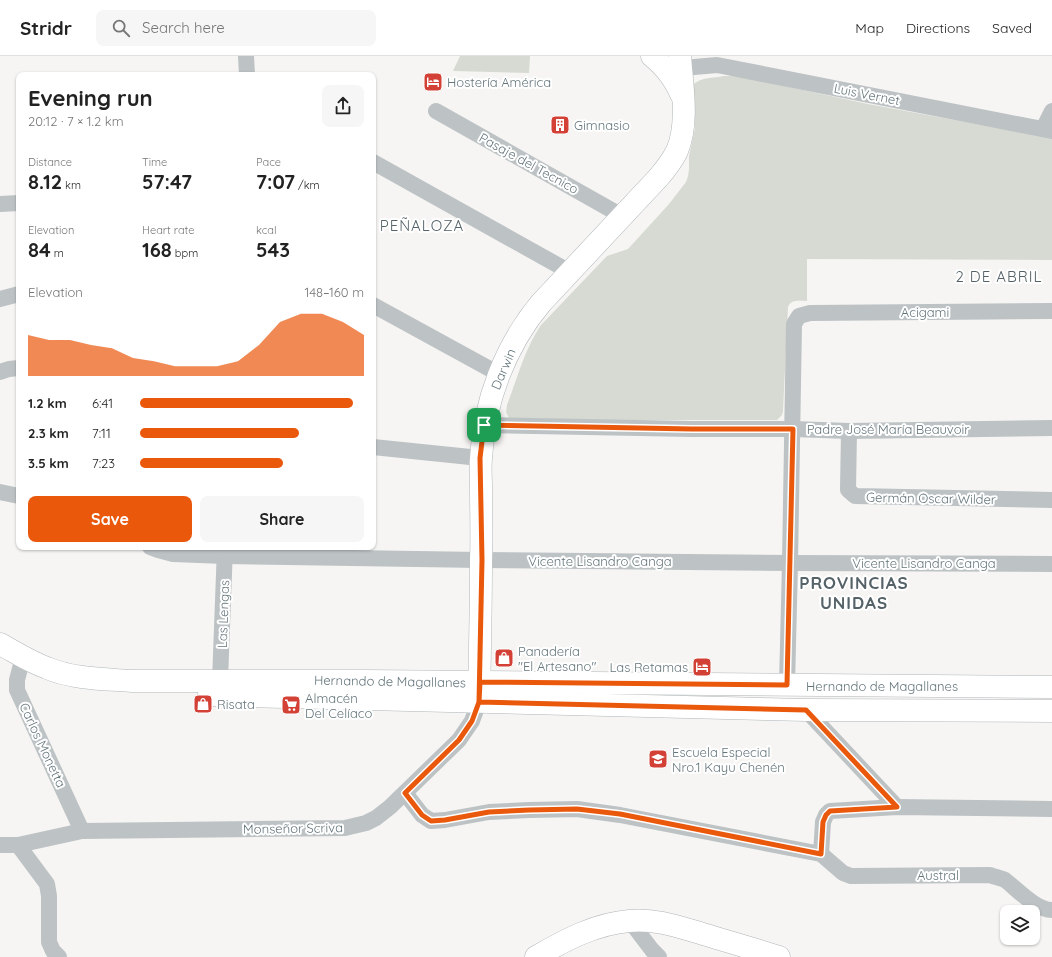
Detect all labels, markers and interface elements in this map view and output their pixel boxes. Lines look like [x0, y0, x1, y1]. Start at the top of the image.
search box [96, 10, 376, 46]
text: Stridr [20, 16, 72, 40]
icon: search [110, 17, 132, 39]
text: Search here [142, 18, 225, 37]
text: Map [855, 19, 884, 37]
text: Directions [906, 19, 970, 37]
text: Saved [992, 19, 1032, 37]
hotel icon: Hostería América [422, 71, 444, 93]
place label: Hostería América [447, 74, 551, 90]
street label: Luis Vernet [833, 80, 901, 108]
text: Evening run [28, 84, 153, 112]
button: share [322, 85, 364, 127]
text: 20:12 · 7 × 1.2 km [28, 113, 124, 129]
building icon: Gimnasio [549, 114, 571, 136]
place label: Gimnasio [574, 117, 630, 133]
street label: Pasaje del Tecnico [477, 129, 582, 197]
text: Distance [28, 155, 72, 169]
text: Time [142, 155, 167, 169]
text: Pace [256, 155, 281, 169]
text: 8.12 [28, 169, 62, 194]
text: 57:47 [142, 169, 192, 194]
text: 7:07 [256, 169, 295, 194]
text: km [62, 178, 81, 192]
text: /km [295, 178, 320, 192]
district label: PEÑALOZA [380, 216, 464, 235]
text: Elevation [28, 223, 74, 237]
text: Heart rate [142, 223, 194, 237]
text: kcal [256, 223, 277, 237]
text: 84 [28, 237, 51, 262]
text: 168 [142, 237, 172, 262]
text: 543 [256, 237, 290, 262]
text: m [51, 246, 64, 260]
text: bpm [172, 246, 198, 260]
district label: 2 DE ABRIL [955, 267, 1043, 286]
text: Elevation [28, 284, 83, 300]
text: 148–160 m [305, 284, 364, 300]
street label: Acigami [901, 304, 949, 320]
street label: Darwin [487, 346, 519, 392]
text: 1.2 km [28, 395, 67, 411]
text: 6:41 [92, 395, 113, 411]
pin [467, 408, 501, 442]
icon: arrive [473, 414, 495, 436]
street label: Padre José María Beauvoir [807, 421, 969, 437]
text: 2.3 km [28, 425, 69, 441]
text: 7:11 [92, 425, 111, 441]
text: 3.5 km [28, 455, 69, 471]
text: 7:23 [92, 455, 115, 471]
street label: Germán Oscar Wilder [866, 489, 996, 507]
button: Save [28, 496, 192, 542]
button: Share [200, 496, 364, 542]
street label: Vicente Lisandro Canga [528, 553, 672, 569]
street label: Vicente Lisandro Canga [852, 555, 996, 571]
district label: PROVINCIAS UNIDAS [799, 572, 909, 613]
street label: Las Lengas [214, 580, 232, 648]
place label: Panadería "El Artesano" [518, 643, 596, 674]
shop icon: Panadería "El Artesano" [493, 647, 515, 669]
hotel icon: Las Retamas [691, 656, 713, 678]
place label: Las Retamas [609, 659, 688, 675]
street label: Hernando de Magallanes [314, 672, 466, 690]
street label: Hernando de Magallanes [806, 678, 958, 694]
place label: Almacén Del Celíaco [305, 690, 373, 721]
shop icon: Risata [192, 693, 214, 715]
supermarket icon: Almacén Del Celíaco [280, 694, 302, 716]
place label: Risata [217, 696, 255, 712]
street label: Carlos Monetta [16, 700, 70, 790]
place label: Escuela Especial Nro.1 Kayu Chenén [672, 744, 785, 775]
school or university icon: Escuela Especial Nro.1 Kayu Chenén [647, 748, 669, 770]
street label: Monseñor Scriva [243, 819, 343, 837]
street label: Austral [917, 867, 959, 883]
map controls [1000, 905, 1040, 945]
button: layers [1000, 905, 1040, 945]

